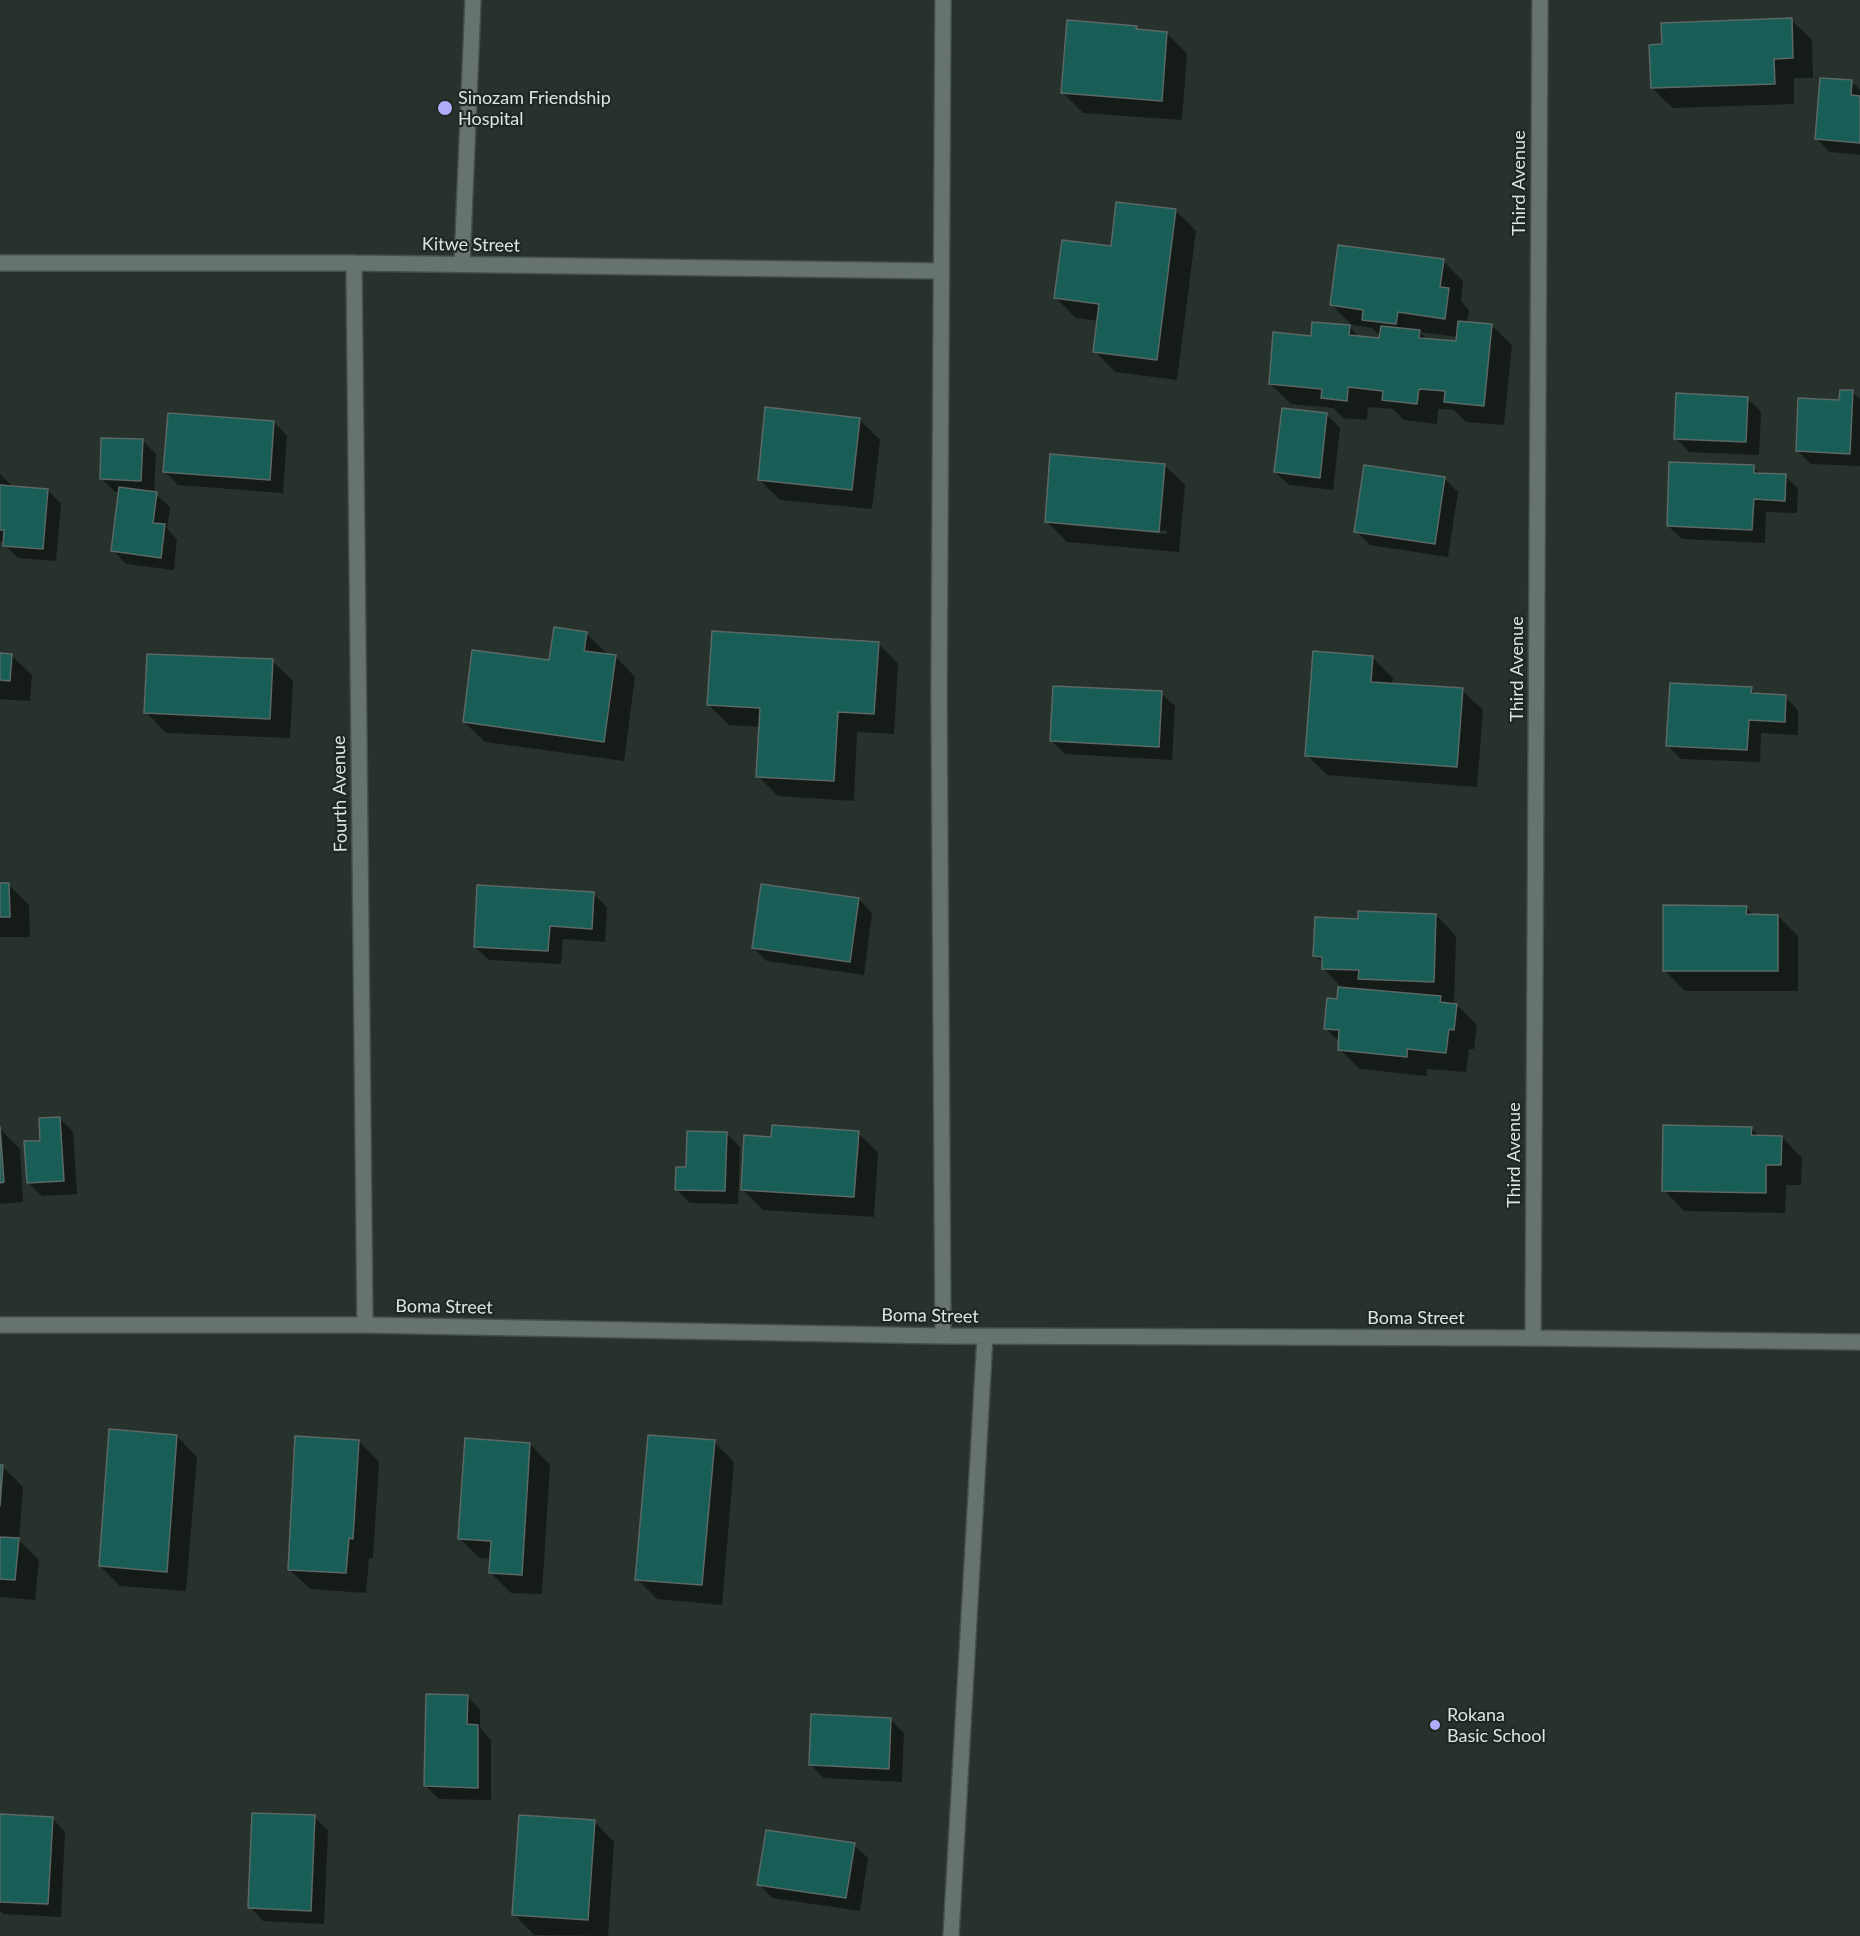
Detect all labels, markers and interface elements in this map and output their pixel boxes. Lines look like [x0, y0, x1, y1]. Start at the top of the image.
place label: Sinozam Friendship Hospital [458, 87, 611, 130]
marker: Sinozam Friendship Hospital [436, 99, 454, 117]
street label: Third Avenue [1508, 130, 1530, 236]
street label: Kitwe Street [422, 233, 520, 257]
street label: Third Avenue [1506, 616, 1528, 722]
street label: Fourth Avenue [328, 735, 352, 853]
street label: Third Avenue [1503, 1102, 1525, 1208]
street label: Boma Street [395, 1295, 493, 1319]
street label: Boma Street [881, 1304, 979, 1328]
street label: Boma Street [1367, 1307, 1465, 1329]
place label: Rokana Basic School [1447, 1704, 1546, 1746]
marker: Rokana Basic School [1428, 1718, 1442, 1732]

